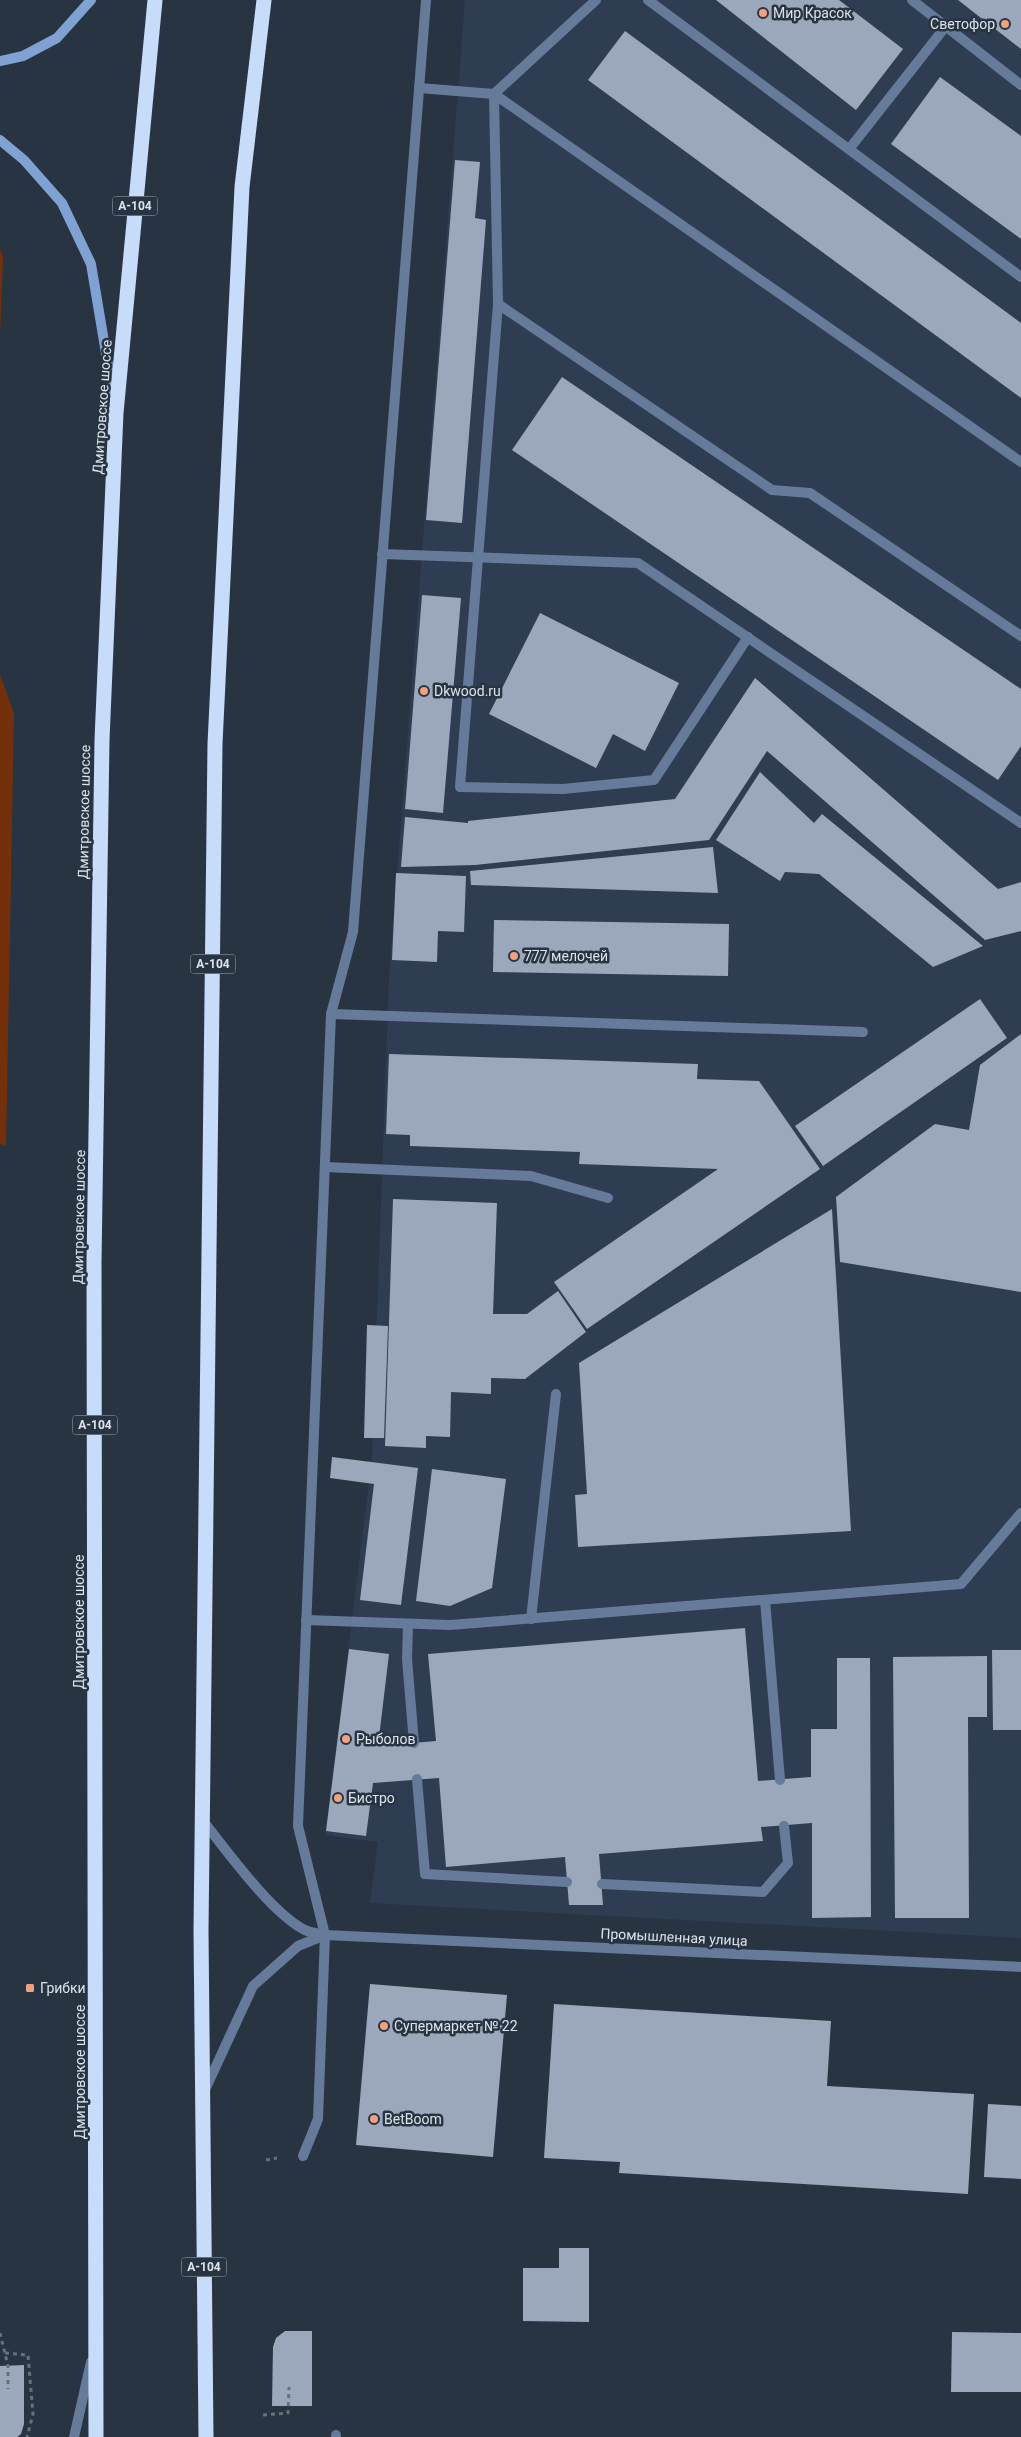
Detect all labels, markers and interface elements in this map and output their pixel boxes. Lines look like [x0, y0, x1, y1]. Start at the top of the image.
place label: Мир Красок [773, 5, 852, 21]
marker: Мир Красок [757, 7, 769, 19]
place label: Светофор [930, 16, 995, 32]
marker: Светофор [999, 18, 1011, 30]
road number: А-104 [112, 197, 158, 216]
street label: Дмитровское шоссе [89, 339, 115, 475]
place label: Dkwood.ru [434, 683, 501, 699]
marker: Dkwood.ru [418, 685, 430, 697]
street label: Дмитровское шоссе [75, 745, 93, 879]
place label: 777 мелочей [524, 948, 608, 964]
marker: 777 мелочей [508, 950, 520, 962]
road number: А-104 [190, 954, 236, 974]
street label: Дмитровское шоссе [70, 1150, 88, 1284]
road number: А-104 [72, 1416, 118, 1434]
street label: Дмитровское шоссе [71, 1555, 87, 1689]
place label: Рыболов [356, 1731, 415, 1747]
marker: Рыболов [340, 1733, 352, 1745]
place label: Бистро [348, 1790, 395, 1806]
marker: Бистро [332, 1792, 344, 1804]
street label: Промышленная улица [600, 1925, 748, 1949]
place label: Грибки [40, 1980, 86, 1996]
marker: Грибки [24, 1982, 36, 1994]
street label: Дмитровское шоссе [72, 2005, 88, 2139]
place label: Супермаркет № 22 [394, 2018, 518, 2034]
marker: Супермаркет № 22 [378, 2020, 390, 2032]
place label: BetBoom [384, 2111, 442, 2127]
marker: BetBoom [368, 2113, 380, 2125]
road number: А-104 [182, 2258, 226, 2276]

